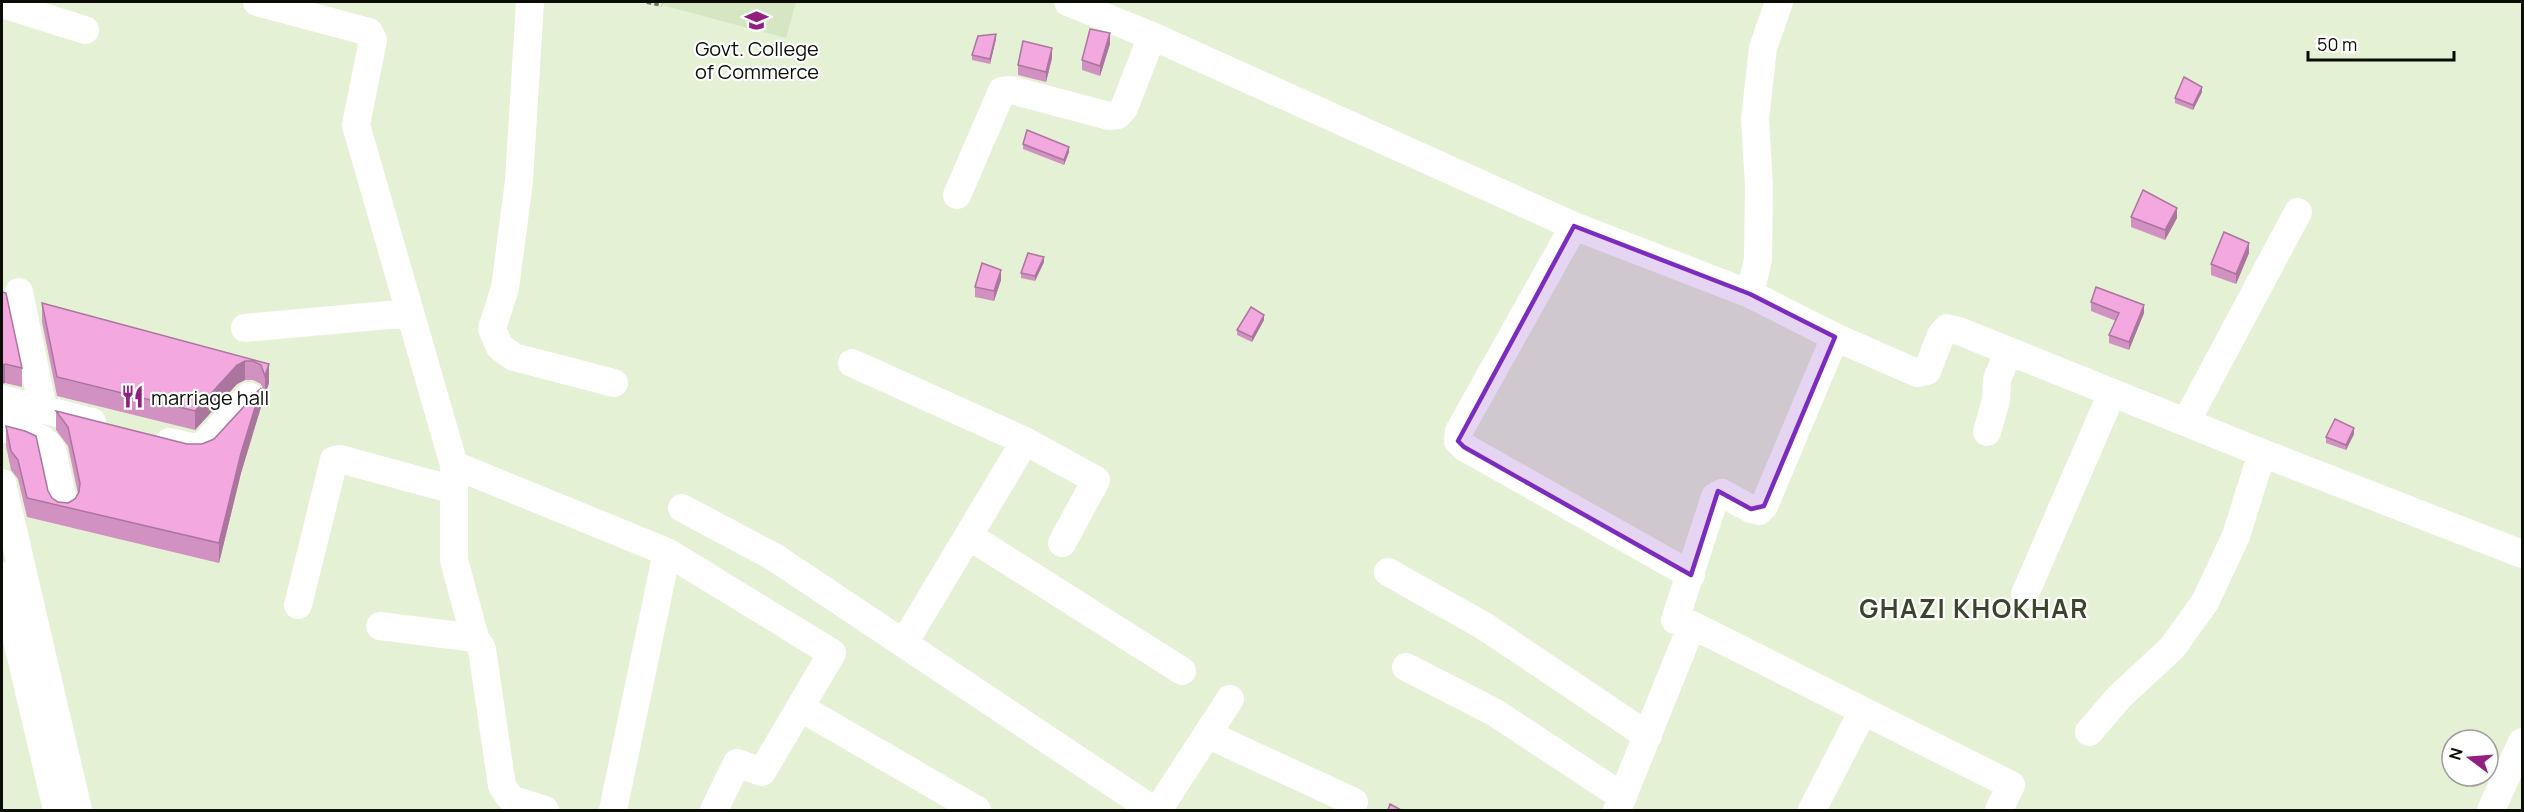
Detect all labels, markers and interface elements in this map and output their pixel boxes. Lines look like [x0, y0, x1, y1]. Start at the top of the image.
school or university icon: Govt. College of Commerce [744, 8, 770, 34]
scale bar [2308, 24, 2454, 62]
text: 50 m [2317, 32, 2357, 56]
place label: Govt. College of Commerce [695, 35, 819, 85]
restaurant icon: marriage hall [120, 384, 146, 410]
place label: marriage hall [151, 384, 269, 411]
district label: GHAZI KHOKHAR [1859, 590, 2089, 626]
north arrow [2440, 728, 2500, 788]
text: N [2443, 745, 2468, 762]

